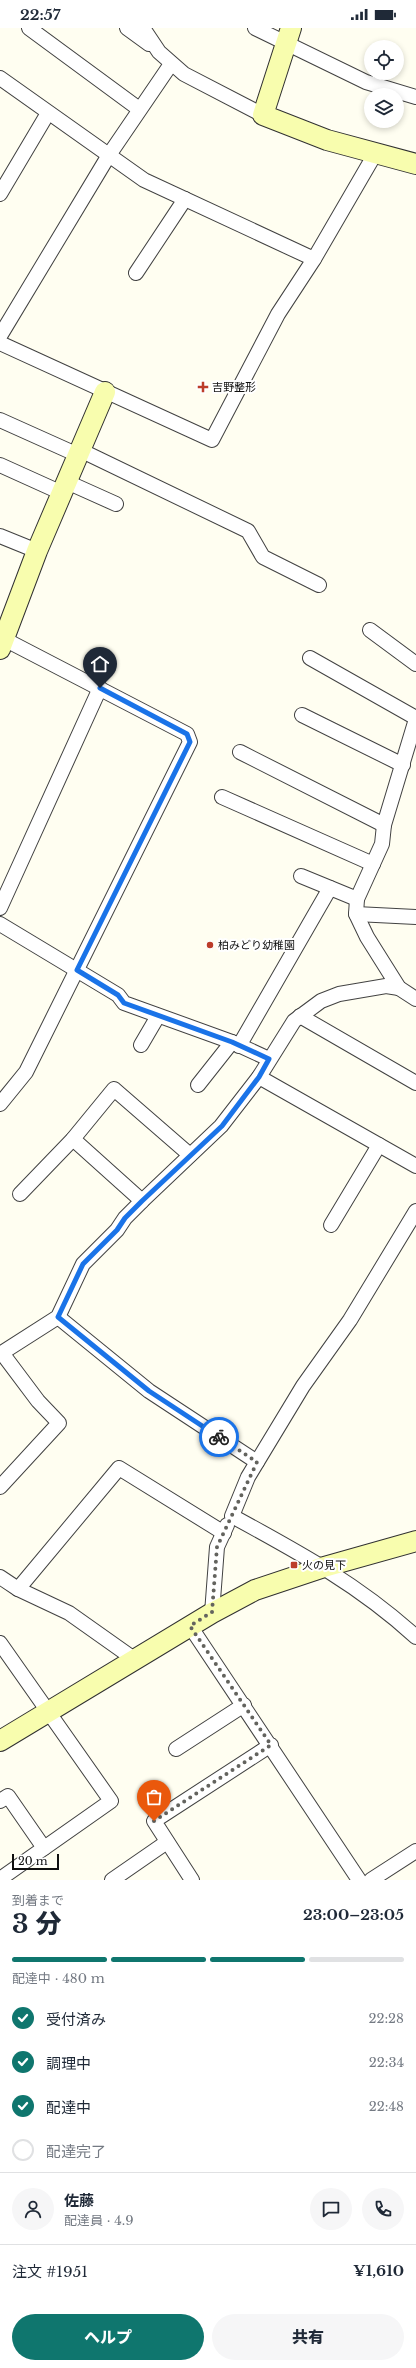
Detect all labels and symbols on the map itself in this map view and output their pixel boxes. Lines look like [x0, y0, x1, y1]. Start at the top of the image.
place label: 吉野整形 [212, 380, 256, 394]
marker: 吉野整形 [197, 381, 209, 393]
pin [83, 647, 117, 688]
place label: 柏みどり幼稚園 [218, 938, 295, 952]
marker: 柏みどり幼稚園 [205, 940, 215, 950]
courier [199, 1417, 239, 1457]
place label: 火の見下 [302, 1558, 346, 1572]
marker: 火の見下 [289, 1560, 299, 1570]
pin [137, 1780, 171, 1821]
scale bar [12, 1852, 59, 1871]

